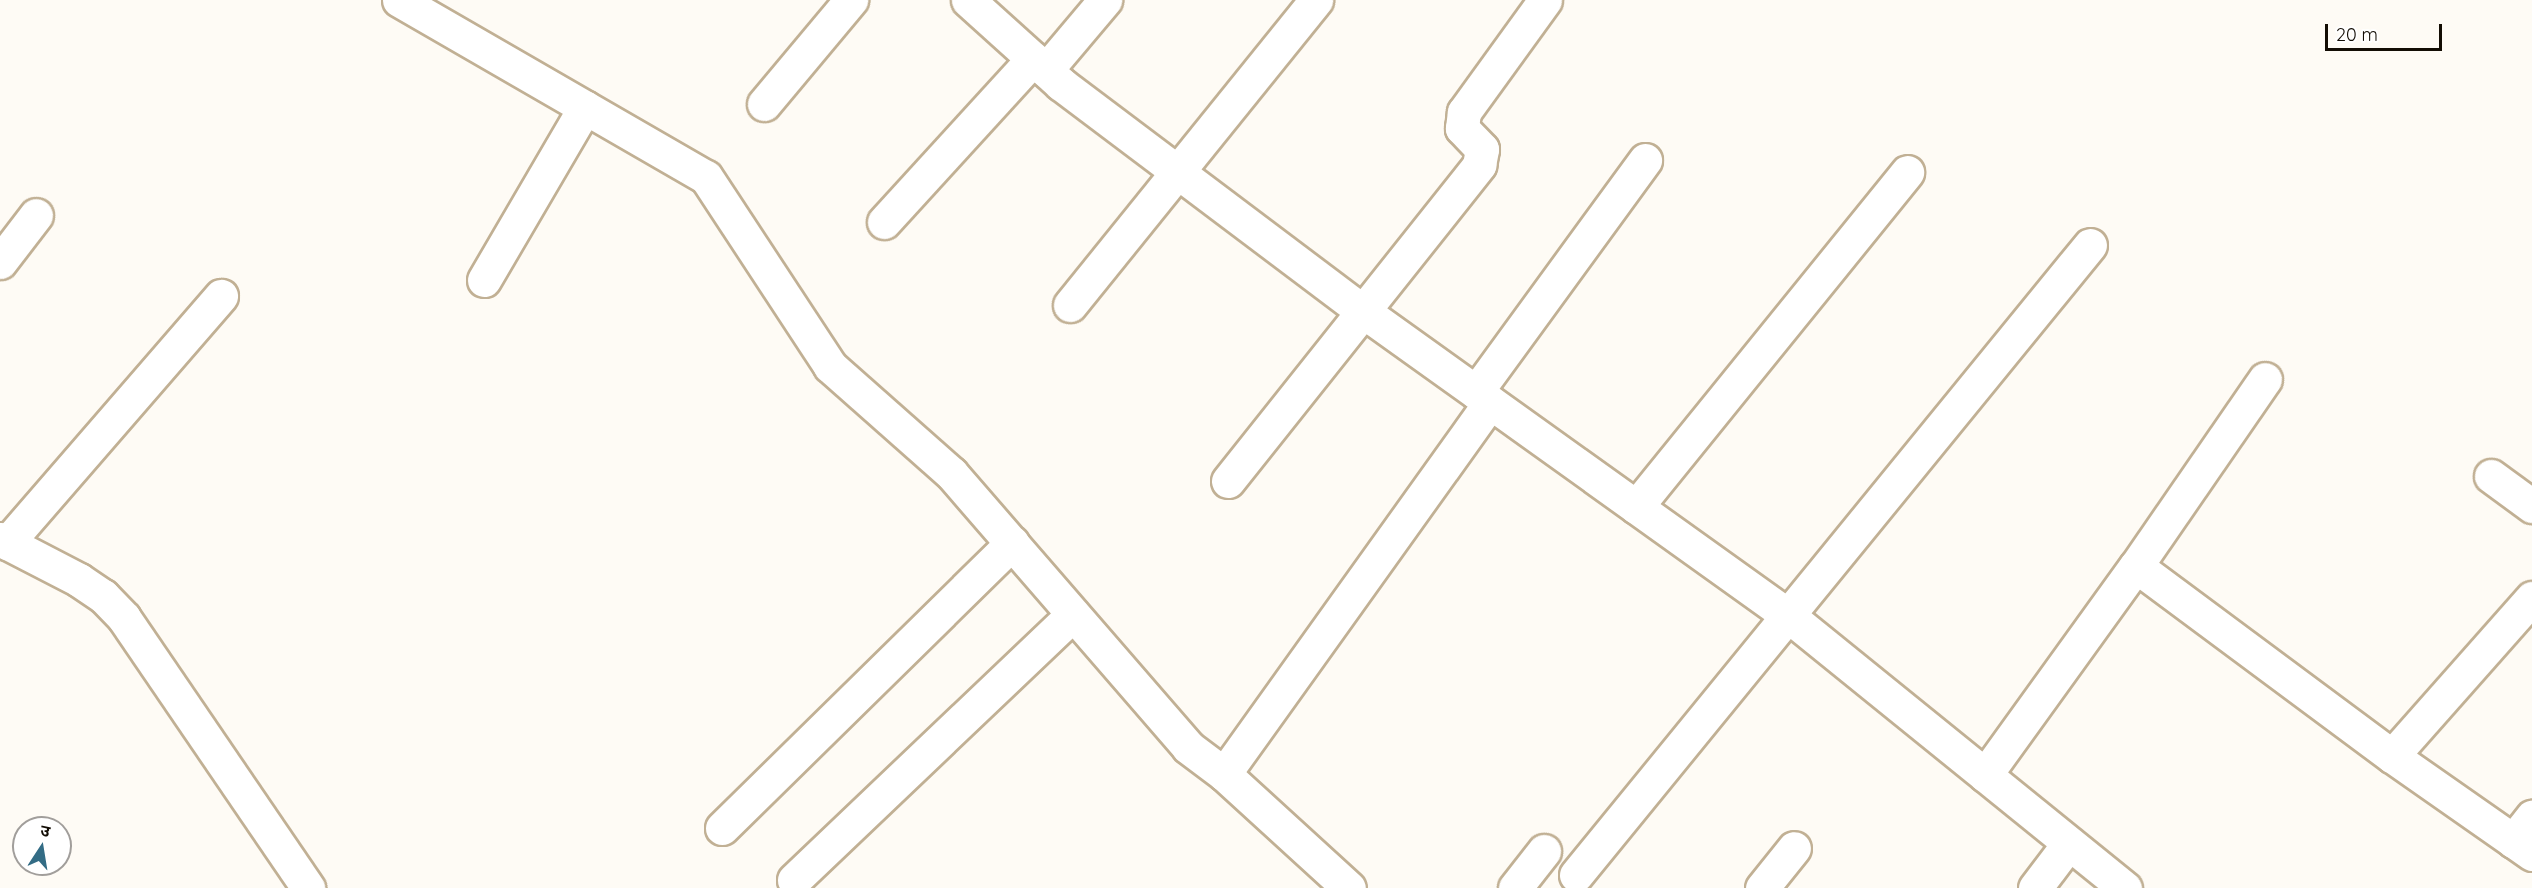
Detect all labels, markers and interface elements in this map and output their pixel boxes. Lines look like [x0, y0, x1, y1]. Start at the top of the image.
scale bar [2328, 12, 2445, 50]
text: 20 m [2336, 23, 2378, 46]
north arrow [12, 816, 72, 876]
text: उ [39, 820, 52, 841]

